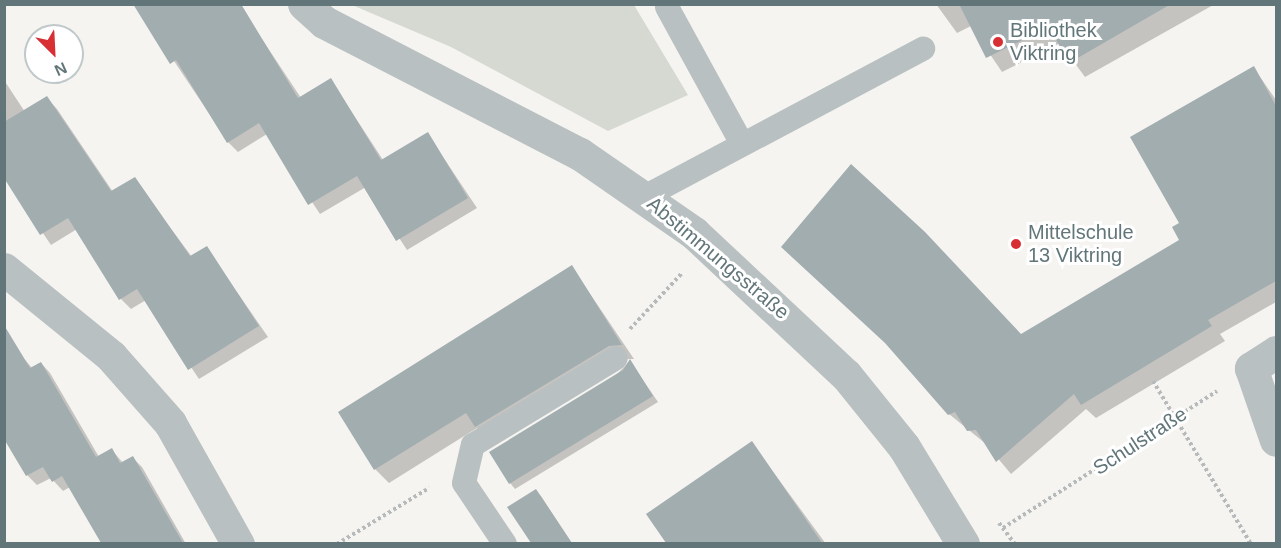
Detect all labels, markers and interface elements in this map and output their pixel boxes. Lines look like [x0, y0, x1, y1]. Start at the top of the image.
place label: Bibliothek Viktring [1010, 19, 1097, 66]
north arrow [24, 24, 84, 84]
marker: Bibliothek Viktring [991, 35, 1005, 49]
text: N [52, 59, 69, 79]
street label: Abstimmungsstraße [642, 192, 794, 324]
place label: Mittelschule 13 Viktring [1028, 220, 1134, 267]
marker: Mittelschule 13 Viktring [1009, 237, 1023, 251]
street label: Schulstraße [1089, 402, 1191, 480]

